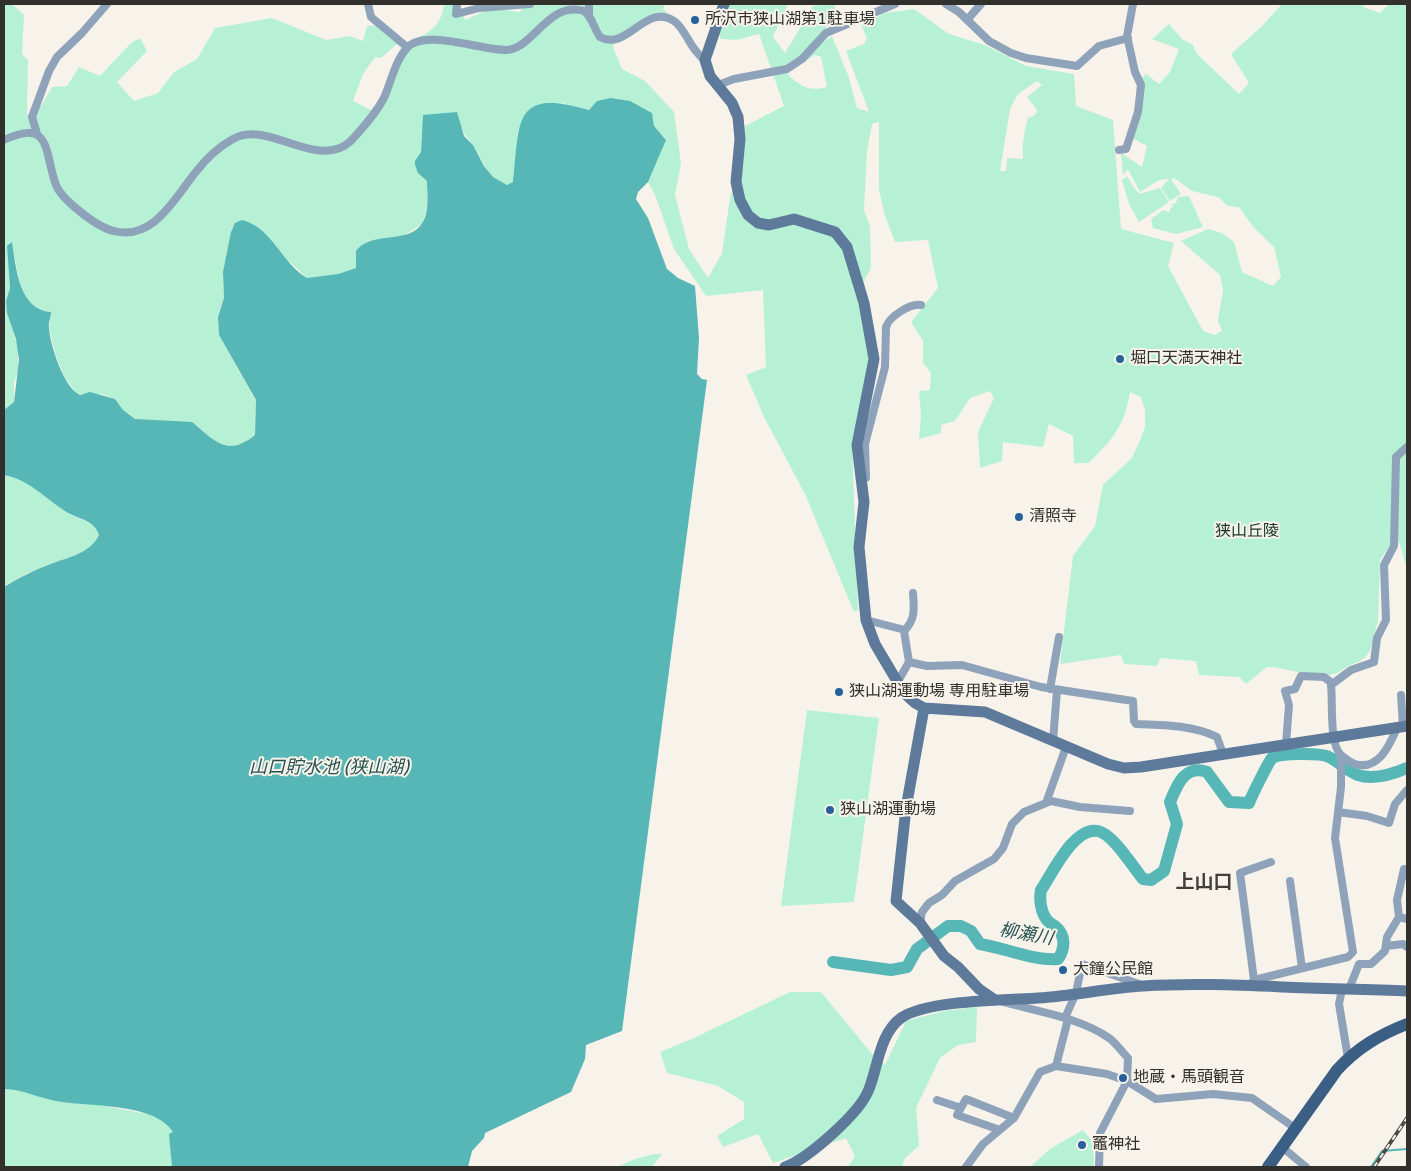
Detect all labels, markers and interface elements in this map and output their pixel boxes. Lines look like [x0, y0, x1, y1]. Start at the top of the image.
place label: 所沢市狭山湖第1駐車場 [705, 10, 875, 30]
marker: 所沢市狭山湖第1駐車場 [689, 14, 701, 26]
place label: 堀口天満天神社 [1130, 349, 1242, 369]
marker: 堀口天満天神社 [1114, 353, 1126, 365]
place label: 清照寺 [1029, 507, 1077, 527]
marker: 清照寺 [1013, 511, 1025, 523]
park label: 狭山丘陵 [1215, 522, 1279, 542]
place label: 狭山湖運動場 専用駐車場 [849, 682, 1029, 702]
marker: 狭山湖運動場 専用駐車場 [833, 686, 845, 698]
water label: 山口貯水池 (狭山湖) [249, 757, 409, 779]
place label: 狭山湖運動場 [840, 800, 936, 820]
marker: 狭山湖運動場 [824, 804, 836, 816]
district label: 上山口 [1176, 872, 1232, 894]
water label: 柳瀬川 [998, 920, 1054, 950]
place label: 大鐘公民館 [1073, 960, 1153, 980]
marker: 大鐘公民館 [1057, 964, 1069, 976]
place label: 地蔵・馬頭観音 [1133, 1068, 1245, 1088]
marker: 地蔵・馬頭観音 [1117, 1072, 1129, 1084]
place label: 竈神社 [1092, 1135, 1140, 1155]
marker: 竈神社 [1076, 1139, 1088, 1151]

